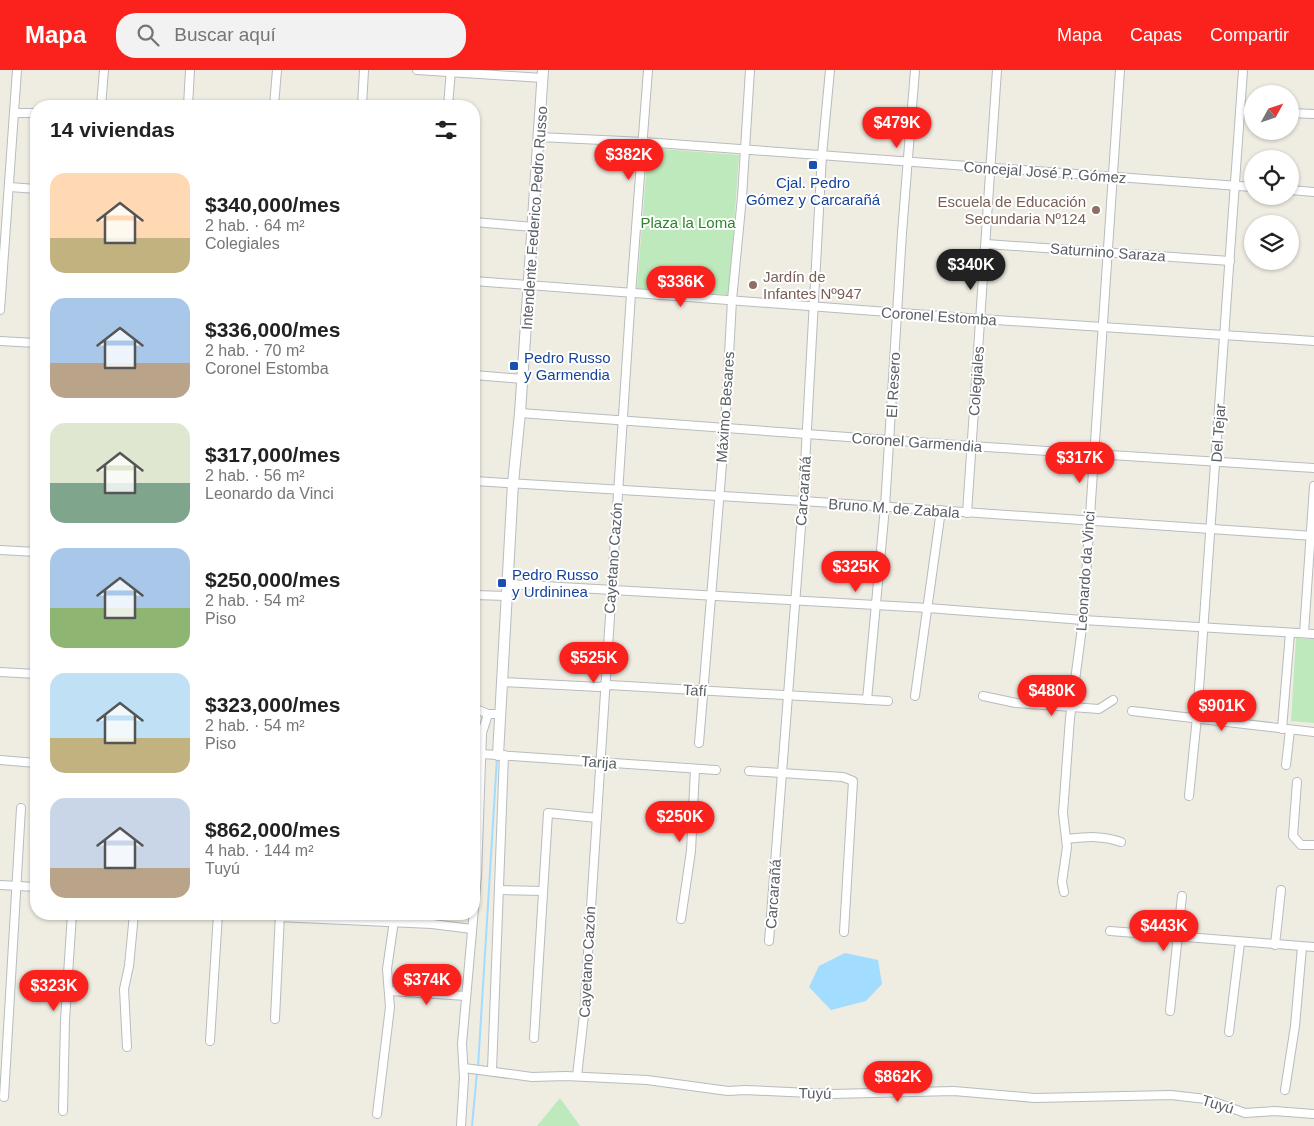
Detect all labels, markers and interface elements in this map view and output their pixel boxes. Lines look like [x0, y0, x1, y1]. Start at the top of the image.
search box [116, 13, 466, 58]
text: Mapa [25, 21, 86, 48]
icon: search [134, 21, 162, 49]
text: Buscar aquí [174, 24, 276, 45]
text: Mapa [1057, 25, 1102, 45]
text: Capas [1130, 25, 1182, 45]
text: Compartir [1210, 25, 1289, 45]
north arrow [1244, 85, 1299, 140]
map controls [1244, 85, 1299, 270]
street label: Intendente Federico Pedro Russo [518, 106, 550, 330]
pin: $479K [862, 106, 932, 149]
text: $479K [873, 114, 921, 131]
icon: filters [432, 116, 460, 144]
text: 14 viviendas [50, 118, 175, 141]
pin: $382K [594, 138, 664, 181]
text: $382K [605, 146, 653, 163]
button: locate [1244, 150, 1299, 205]
street label: Concejal José P. Gómez [963, 158, 1127, 186]
marker: Cjal. Pedro Gómez y Carcarañá [807, 159, 819, 171]
place label: Cjal. Pedro Gómez y Carcarañá [746, 174, 881, 208]
icon: home [90, 193, 150, 253]
text: $340,000/mes [205, 193, 340, 216]
place label: Escuela de Educación Secundaria Nº124 [938, 193, 1086, 227]
marker: Escuela de Educación Secundaria Nº124 [1090, 204, 1102, 216]
park label: Plaza la Loma [640, 214, 736, 231]
button: layers [1244, 215, 1299, 270]
text: 2 hab. · 64 m² [205, 217, 305, 234]
text: Colegiales [205, 235, 280, 252]
street label: Saturnino Saraza [1050, 239, 1167, 265]
pin: $340K [936, 248, 1006, 291]
text: $340K [947, 256, 995, 273]
pin: $336K [646, 266, 716, 308]
place label: Jardín de Infantes Nº947 [763, 268, 862, 302]
text: $336K [657, 273, 705, 290]
marker: Jardín de Infantes Nº947 [747, 279, 759, 291]
street label: Coronel Estomba [881, 303, 998, 329]
icon: home [90, 318, 150, 378]
text: $336,000/mes [205, 318, 340, 341]
text: 2 hab. · 70 m² [205, 342, 305, 359]
street label: Colegiales [965, 345, 987, 417]
place label: Pedro Russo y Garmendia [524, 349, 611, 383]
street label: Máximo Besares [713, 351, 737, 463]
street label: El Resero [883, 352, 903, 418]
text: Coronel Estomba [205, 360, 329, 377]
marker: Pedro Russo y Garmendia [508, 360, 520, 372]
street label: Del Tejar [1207, 403, 1229, 463]
street label: Coronel Garmendia [851, 429, 984, 455]
pin: $317K [1045, 442, 1115, 484]
icon: home [90, 443, 150, 503]
text: $317,000/mes [205, 443, 340, 466]
text: $317K [1056, 449, 1104, 466]
street label: Carcarañá [792, 455, 814, 527]
text: 2 hab. · 56 m² [205, 467, 305, 484]
text: Leonardo da Vinci [205, 485, 334, 502]
street label: Bruno M. de Zabala [828, 495, 961, 521]
street label: Cayetano Cazón [601, 502, 625, 614]
street label: Leonardo da Vinci [1072, 510, 1098, 632]
pin: $325K [821, 550, 891, 593]
text: $325K [832, 558, 880, 575]
place label: Pedro Russo y Urdininea [512, 566, 599, 600]
icon: home [90, 568, 150, 628]
text: $250,000/mes [205, 568, 340, 591]
marker: Pedro Russo y Urdininea [496, 577, 508, 589]
text: 2 hab. · 54 m² [205, 592, 305, 609]
text: Piso [205, 610, 236, 627]
pin: $525K [559, 642, 629, 684]
text: $525K [570, 649, 618, 666]
pin: $480K [1017, 674, 1087, 717]
street label: Tafí [682, 681, 708, 699]
text: $480K [1028, 682, 1076, 699]
pin: $901K [1187, 690, 1257, 732]
icon: home [90, 693, 150, 753]
text: $323,000/mes [205, 693, 340, 716]
text: $901K [1198, 697, 1246, 714]
text: 2 hab. · 54 m² [205, 717, 305, 734]
text: Piso [205, 735, 236, 752]
street label: Tarija [581, 752, 618, 772]
pin: $250K [645, 800, 715, 843]
text: $250K [656, 808, 704, 825]
icon: home [90, 818, 150, 878]
text: $862,000/mes [205, 818, 340, 841]
text: 4 hab. · 144 m² [205, 842, 314, 859]
street label: Carcarañá [762, 858, 784, 930]
text: Tuyú [205, 860, 240, 877]
street label: Cayetano Cazón [576, 906, 598, 1018]
pin: $443K [1129, 910, 1199, 952]
text: $443K [1140, 917, 1188, 934]
pin: $374K [392, 964, 462, 1006]
pin: $323K [19, 970, 89, 1012]
text: $374K [403, 971, 451, 988]
text: $323K [30, 977, 78, 994]
pin: $862K [863, 1060, 933, 1103]
text: $862K [874, 1068, 922, 1085]
street label: Tuyú [798, 1084, 832, 1102]
street label: Tuyú [1200, 1091, 1236, 1117]

